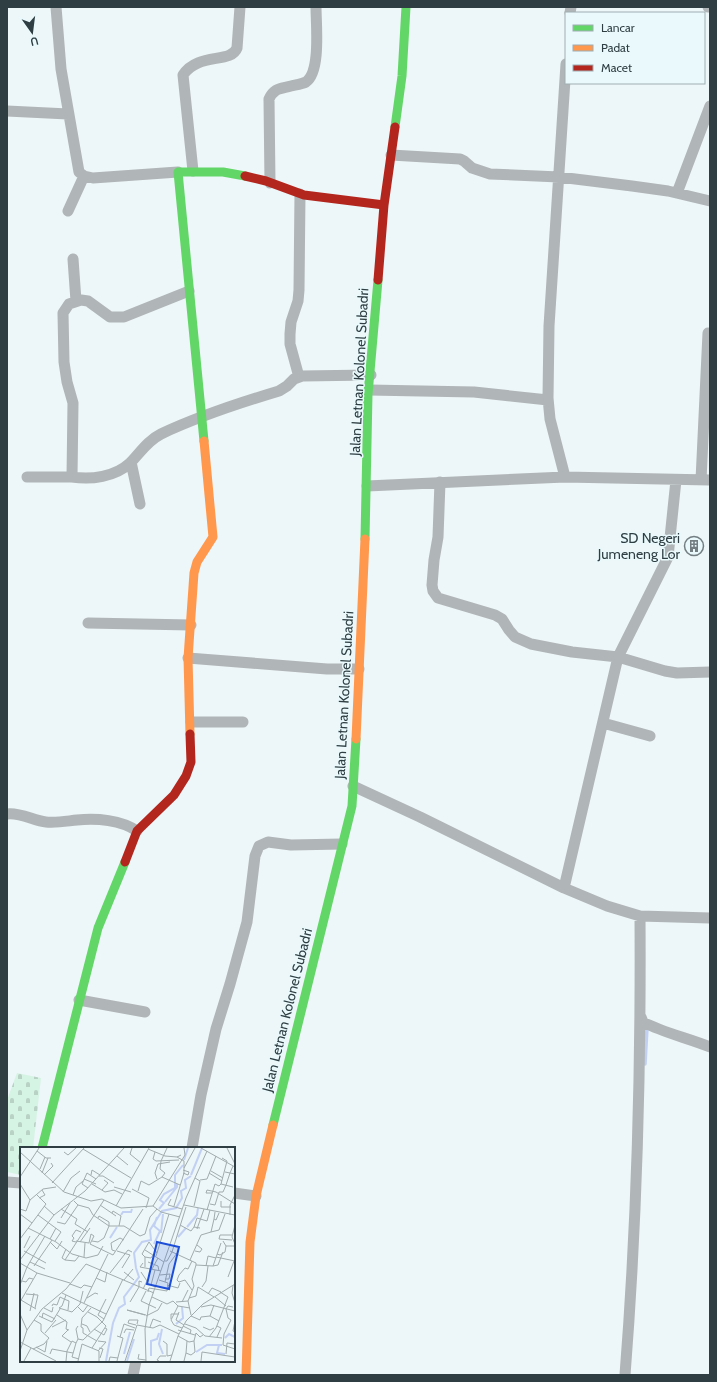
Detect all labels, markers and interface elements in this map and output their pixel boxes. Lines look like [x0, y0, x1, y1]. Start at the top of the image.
north arrow [12, 12, 52, 52]
legend [565, 12, 705, 84]
text: Lancar [601, 20, 635, 35]
text: U [29, 34, 40, 49]
text: Padat [601, 40, 630, 55]
text: Macet [601, 60, 632, 75]
street label: Jalan Letnan Kolonel Subadri [346, 288, 372, 457]
place label: SD Negeri Jumeneng Lor [597, 529, 681, 563]
building icon: SD Negeri Jumeneng Lor [683, 535, 705, 557]
street label: Jalan Letnan Kolonel Subadri [331, 611, 357, 780]
street label: Jalan Letnan Kolonel Subadri [258, 926, 316, 1095]
inset map [20, 1147, 235, 1362]

